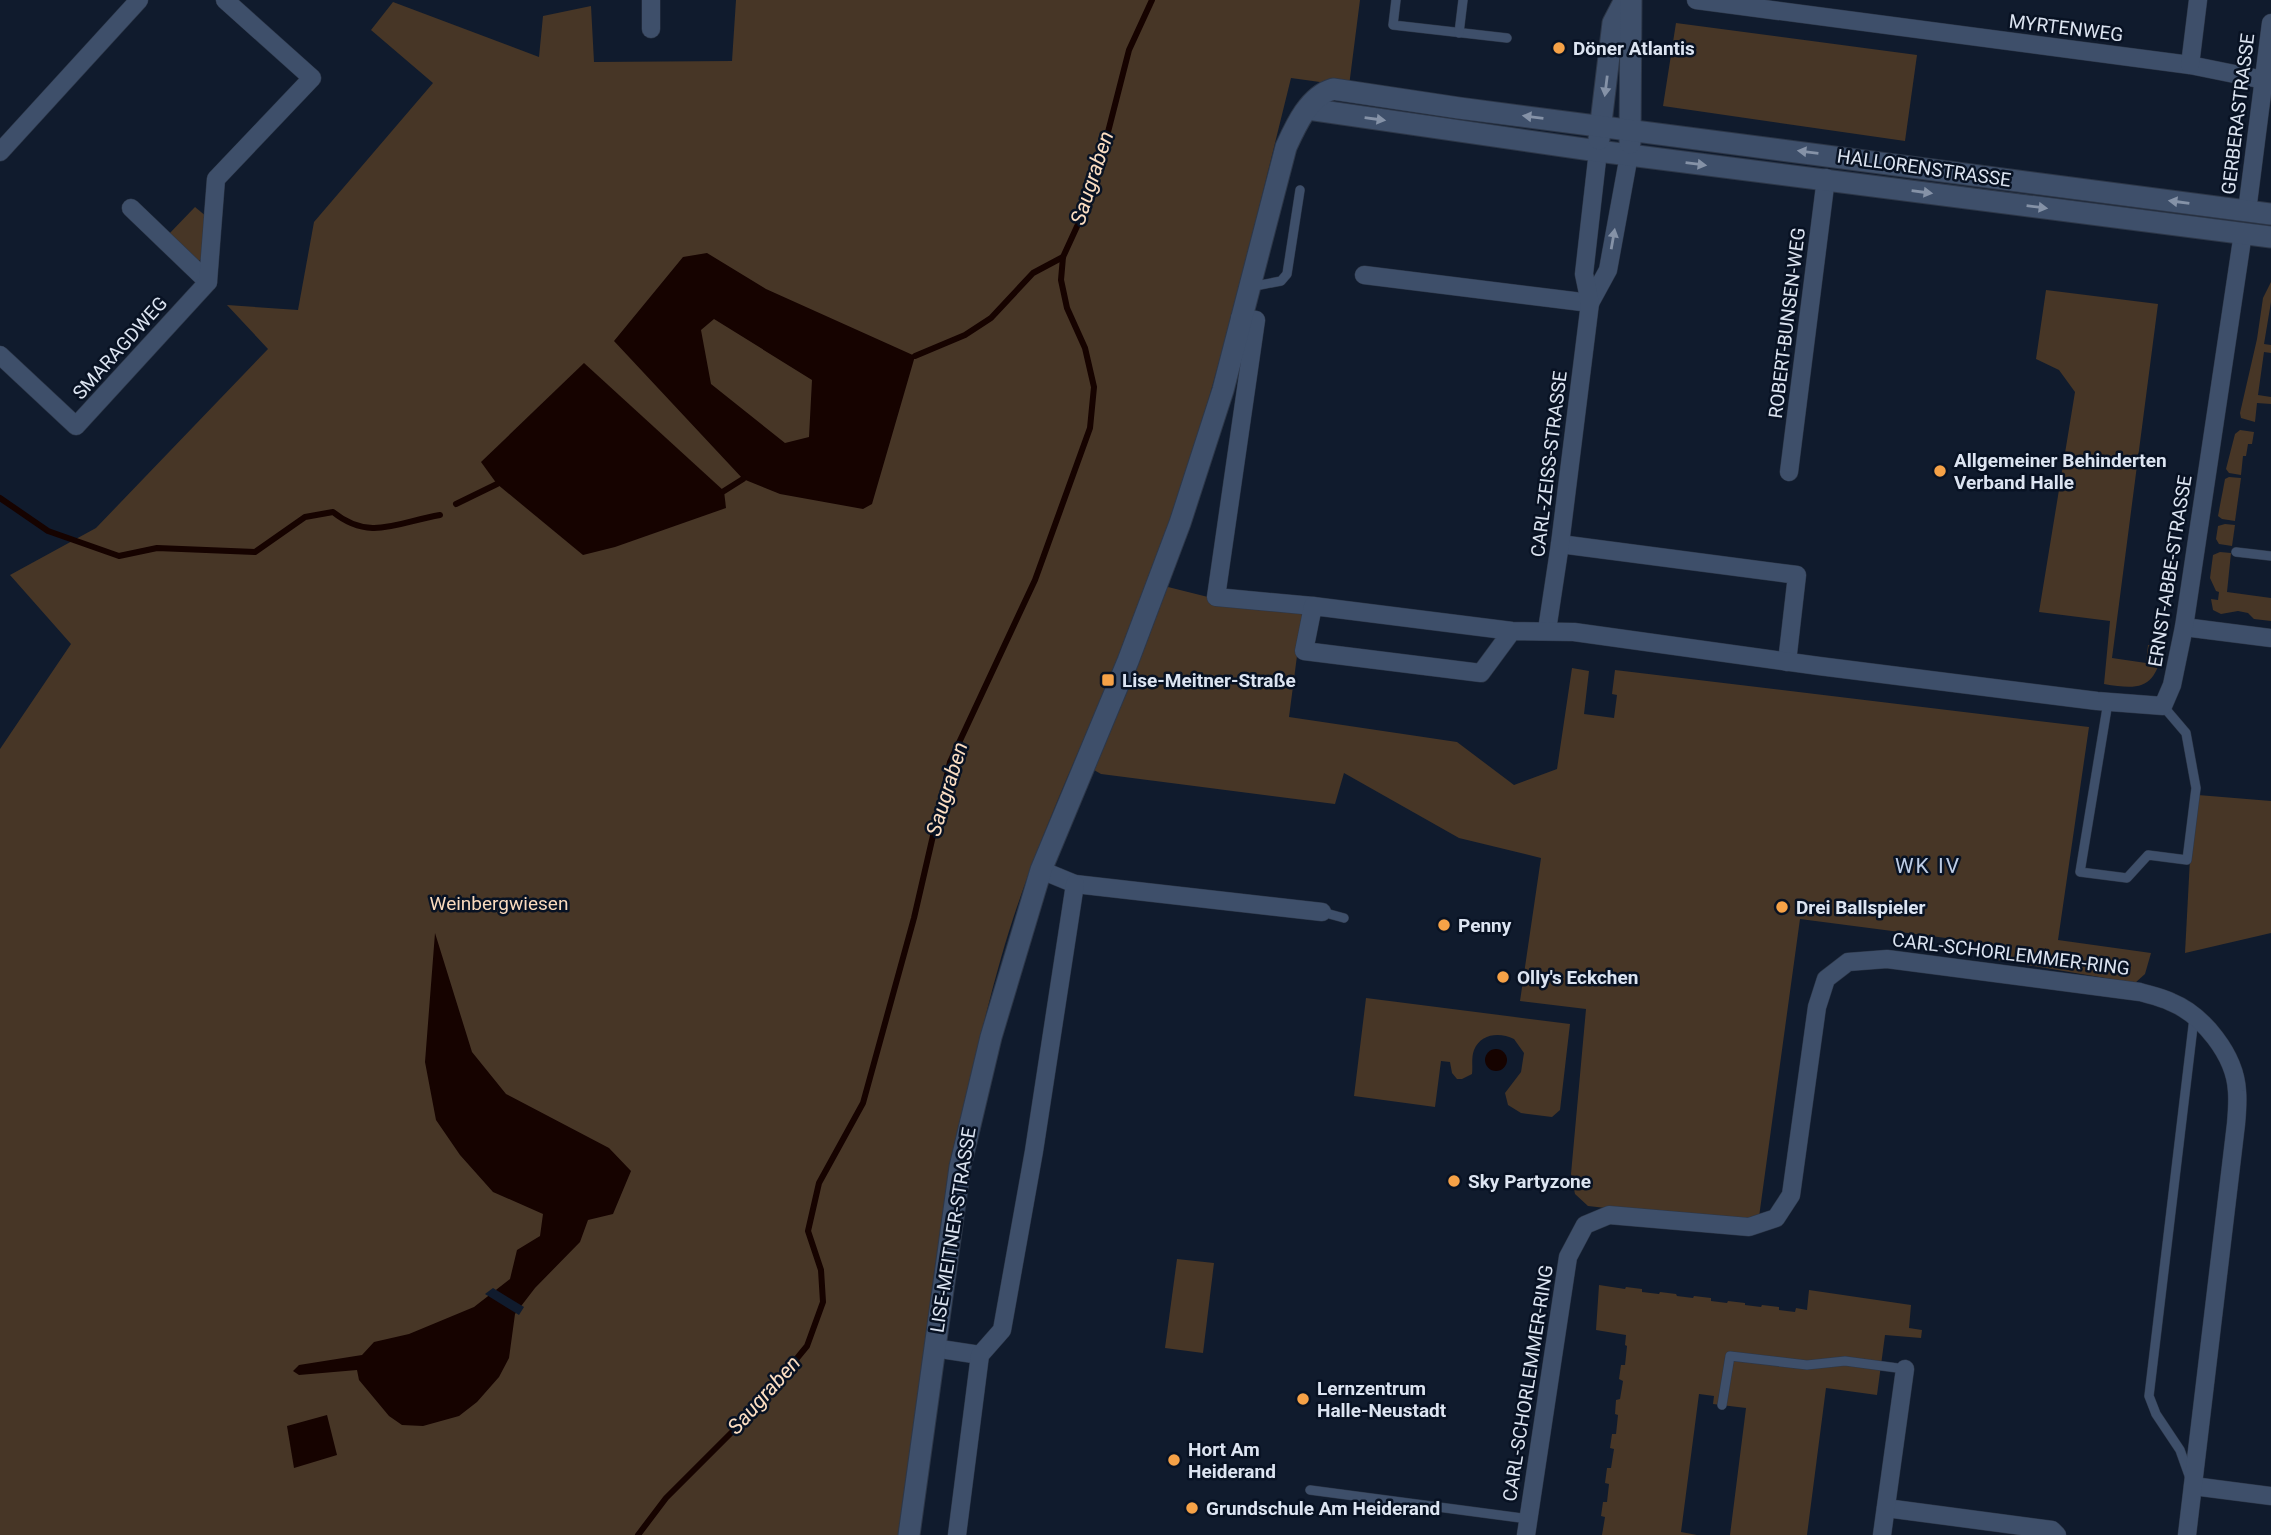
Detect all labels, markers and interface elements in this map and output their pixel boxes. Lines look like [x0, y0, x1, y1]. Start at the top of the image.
street label: MYRTENWEG [2008, 10, 2124, 46]
street label: GERBERASTRASSE [2217, 32, 2259, 196]
place label: Döner Atlantis [1573, 37, 1695, 60]
marker: Döner Atlantis [1551, 40, 1567, 56]
one-way arrow [1600, 75, 1611, 97]
one-way arrow [1522, 112, 1544, 123]
one-way arrow [1364, 114, 1386, 125]
water label: Saugraben [1066, 128, 1118, 228]
street label: HALLORENSTRASSE [1836, 144, 2013, 192]
one-way arrow [1797, 147, 1819, 158]
one-way arrow [1685, 158, 1707, 169]
one-way arrow [1911, 186, 1933, 197]
one-way arrow [2168, 196, 2190, 207]
one-way arrow [2026, 201, 2048, 212]
street label: ROBERT-BUNSEN-WEG [1764, 226, 1810, 420]
one-way arrow [1608, 228, 1619, 250]
street label: SMARAGDWEG [68, 292, 172, 404]
street label: CARL-ZEISS-STRASSE [1526, 369, 1572, 558]
place label: Allgemeiner Behinderten Verband Halle [1954, 449, 2167, 494]
marker: Allgemeiner Behinderten Verband Halle [1932, 463, 1948, 479]
street label: ERNST-ABBE-STRASSE [2143, 473, 2197, 669]
place label: Lise-Meitner-Straße [1122, 669, 1296, 692]
marker: Lise-Meitner-Straße [1100, 672, 1116, 688]
water label: Saugraben [921, 739, 973, 839]
district label: WK IV [1895, 854, 1961, 878]
park label: Weinbergwiesen [430, 892, 568, 915]
place label: Drei Ballspieler [1796, 896, 1926, 919]
marker: Drei Ballspieler [1774, 899, 1790, 915]
place label: Penny [1458, 914, 1512, 937]
marker: Penny [1436, 917, 1452, 933]
street label: CARL-SCHORLEMMER-RING [1891, 928, 2131, 980]
place label: Olly's Eckchen [1517, 966, 1638, 989]
marker: Olly's Eckchen [1495, 969, 1511, 985]
street label: LISE-MEITNER-STRASSE [925, 1125, 981, 1334]
place label: Sky Partyzone [1468, 1170, 1591, 1193]
marker: Sky Partyzone [1446, 1173, 1462, 1189]
street label: CARL-SCHORLEMMER-RING [1498, 1263, 1558, 1503]
water label: Saugraben [723, 1351, 805, 1439]
place label: Lernzentrum Halle-Neustadt [1317, 1377, 1447, 1422]
marker: Lernzentrum Halle-Neustadt [1295, 1391, 1311, 1407]
place label: Hort Am Heiderand [1188, 1438, 1276, 1483]
marker: Hort Am Heiderand [1166, 1452, 1182, 1468]
place label: Grundschule Am Heiderand [1206, 1497, 1440, 1520]
marker: Grundschule Am Heiderand [1184, 1500, 1200, 1516]

